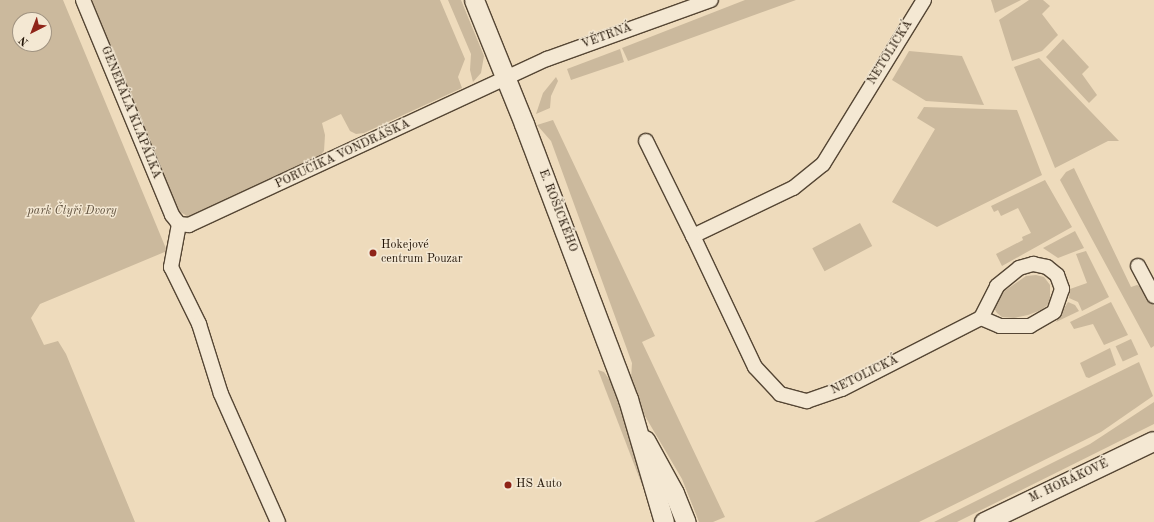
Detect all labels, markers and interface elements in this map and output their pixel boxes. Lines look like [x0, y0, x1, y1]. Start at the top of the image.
north arrow [12, 12, 52, 52]
street label: NETOLICKÁ [865, 18, 917, 88]
street label: VĚTRNÁ [580, 21, 634, 53]
text: N [18, 34, 31, 47]
street label: GENERÁLA KLAPÁLKA [97, 45, 163, 181]
street label: PORUČÍKA VONDRÁŠKA [273, 117, 413, 193]
street label: E. ROŠICKÉHO [535, 168, 579, 254]
park label: park Čtyři Dvory [27, 205, 117, 219]
place label: Hokejové centrum Pouzar [381, 239, 463, 267]
marker: Hokejové centrum Pouzar [368, 248, 378, 258]
street label: NETOLICKÁ [829, 353, 901, 399]
street label: M. HORÁKOVÉ [1027, 457, 1111, 507]
place label: HS Auto [516, 478, 562, 492]
marker: HS Auto [503, 480, 513, 490]

